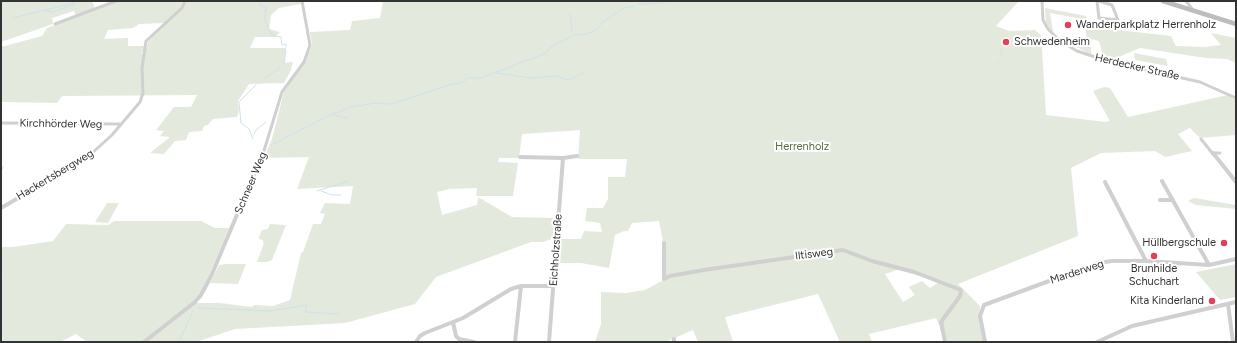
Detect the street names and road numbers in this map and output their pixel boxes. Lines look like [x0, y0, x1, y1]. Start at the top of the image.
street label: Herdecker Straße [1093, 51, 1181, 83]
street label: Kirchhörder Weg [20, 117, 102, 131]
street label: Hackertsbergweg [14, 147, 96, 203]
street label: Schneer Weg [232, 150, 270, 216]
street label: Eichholzstraße [547, 213, 565, 287]
street label: Iltisweg [794, 245, 834, 263]
street label: Marderweg [1048, 257, 1106, 287]

